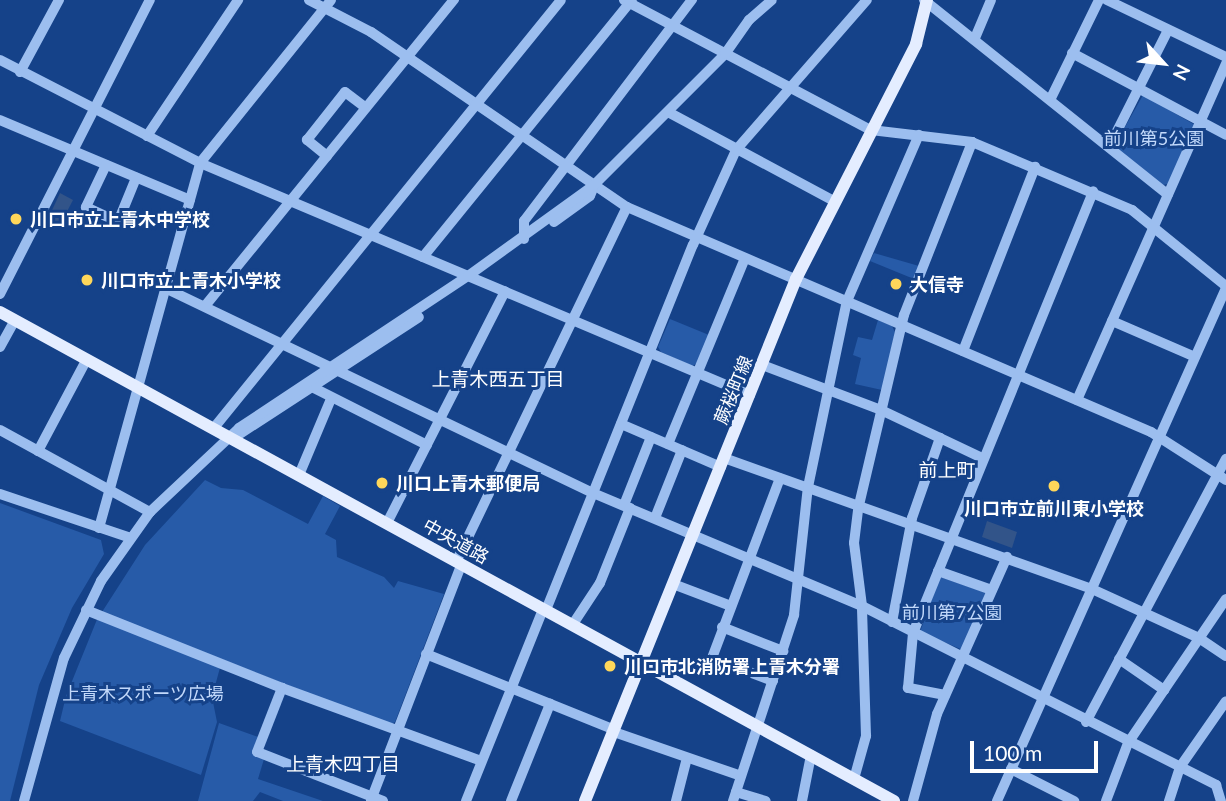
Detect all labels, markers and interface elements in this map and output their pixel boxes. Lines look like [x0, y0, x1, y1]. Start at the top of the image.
north arrow [1128, 28, 1198, 98]
text: N [1169, 61, 1196, 84]
park label: 前川第5公園 [1104, 127, 1204, 149]
place label: 川口市立上青木中学校 [30, 208, 210, 230]
marker: 川口市立上青木中学校 [8, 211, 24, 227]
place label: 川口市立上青木小学校 [101, 269, 281, 291]
marker: 川口市立上青木小学校 [79, 272, 95, 288]
place label: 大信寺 [910, 273, 964, 295]
marker: 大信寺 [888, 276, 904, 292]
street label: 蕨桜町線 [710, 353, 756, 427]
district label: 上青木西五丁目 [432, 368, 564, 390]
district label: 前上町 [919, 459, 975, 481]
place label: 川口上青木郵便局 [396, 472, 540, 494]
marker: 川口上青木郵便局 [374, 475, 390, 491]
marker: 川口市立前川東小学校 [1046, 478, 1062, 494]
place label: 川口市立前川東小学校 [964, 497, 1144, 519]
street label: 中央道路 [419, 514, 493, 568]
park label: 前川第7公園 [902, 601, 1002, 623]
place label: 川口市北消防署上青木分署 [624, 655, 840, 677]
marker: 川口市北消防署上青木分署 [602, 658, 618, 674]
park label: 上青木スポーツ広場 [62, 682, 224, 704]
scale bar [974, 728, 1102, 772]
text: 100 m [983, 740, 1042, 765]
district label: 上青木四丁目 [286, 753, 400, 775]

